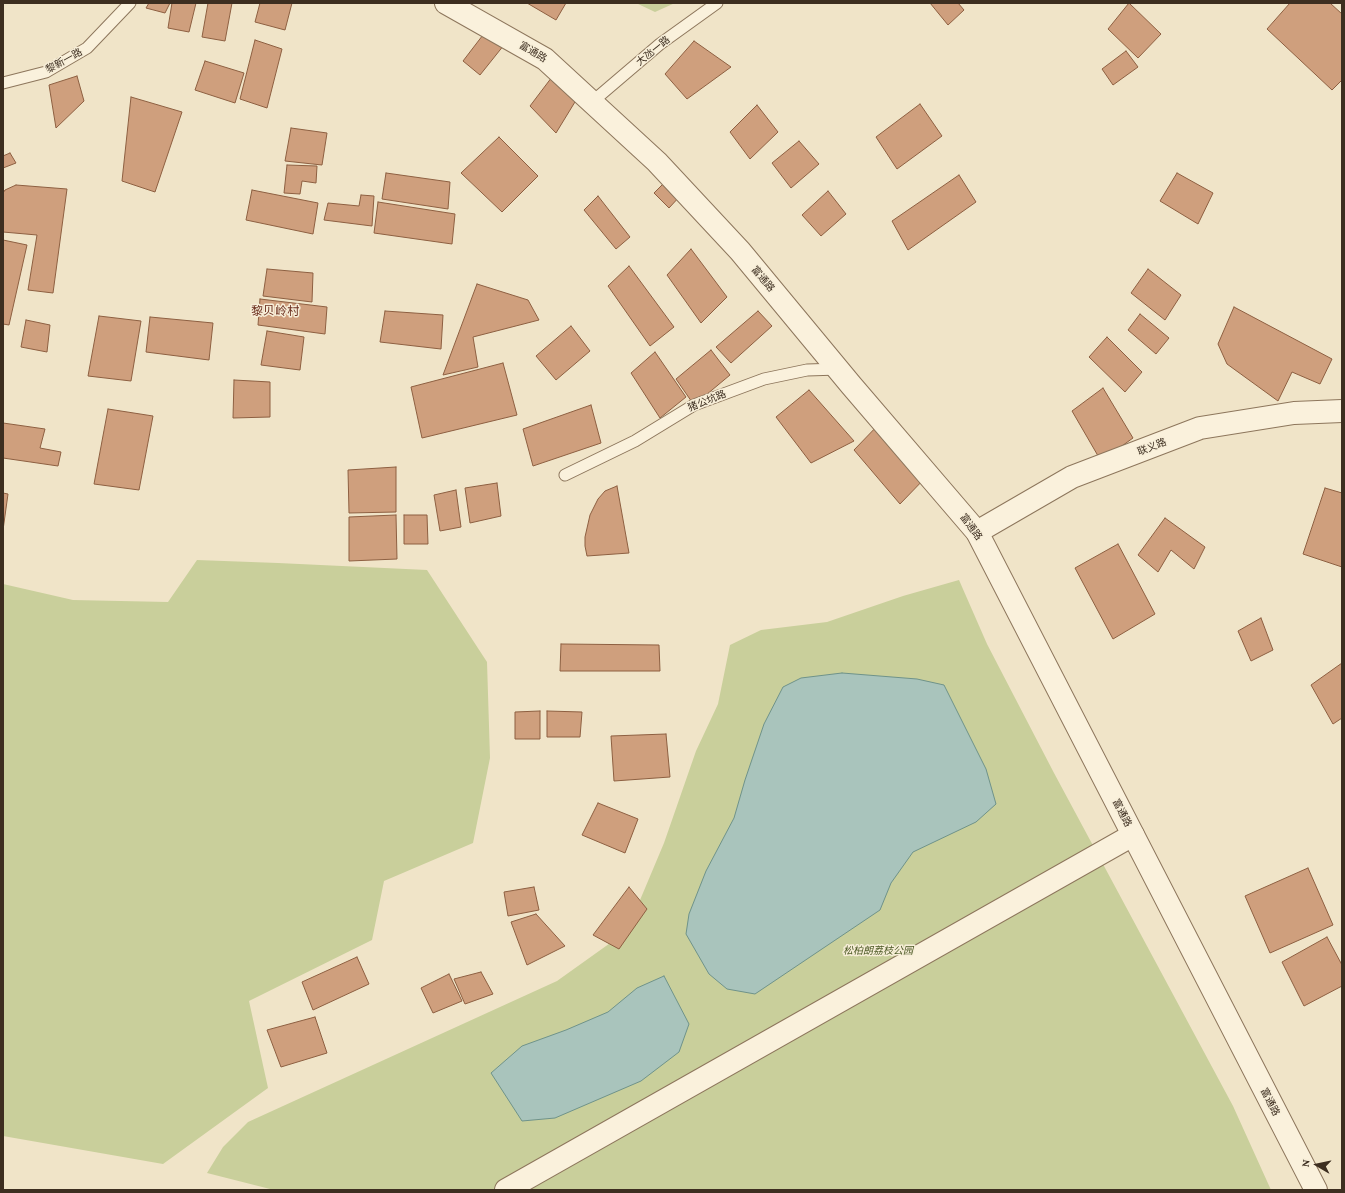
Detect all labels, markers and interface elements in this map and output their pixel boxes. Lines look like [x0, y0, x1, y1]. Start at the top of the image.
street label: 大氹一路 [634, 34, 672, 68]
street label: 富通路 [517, 39, 549, 65]
street label: 黎新一路 [44, 46, 84, 76]
street label: 富通路 [749, 264, 777, 294]
district label: 黎贝岭村 [251, 304, 299, 318]
street label: 猪公坑路 [686, 388, 728, 414]
street label: 联义路 [1136, 436, 1168, 458]
street label: 富通路 [957, 511, 985, 543]
street label: 富通路 [1110, 797, 1134, 829]
park label: 松柏朗荔枝公园 [843, 945, 913, 957]
street label: 富通路 [1258, 1086, 1282, 1118]
north arrow [1297, 1145, 1337, 1185]
text: N [1299, 1158, 1312, 1168]

